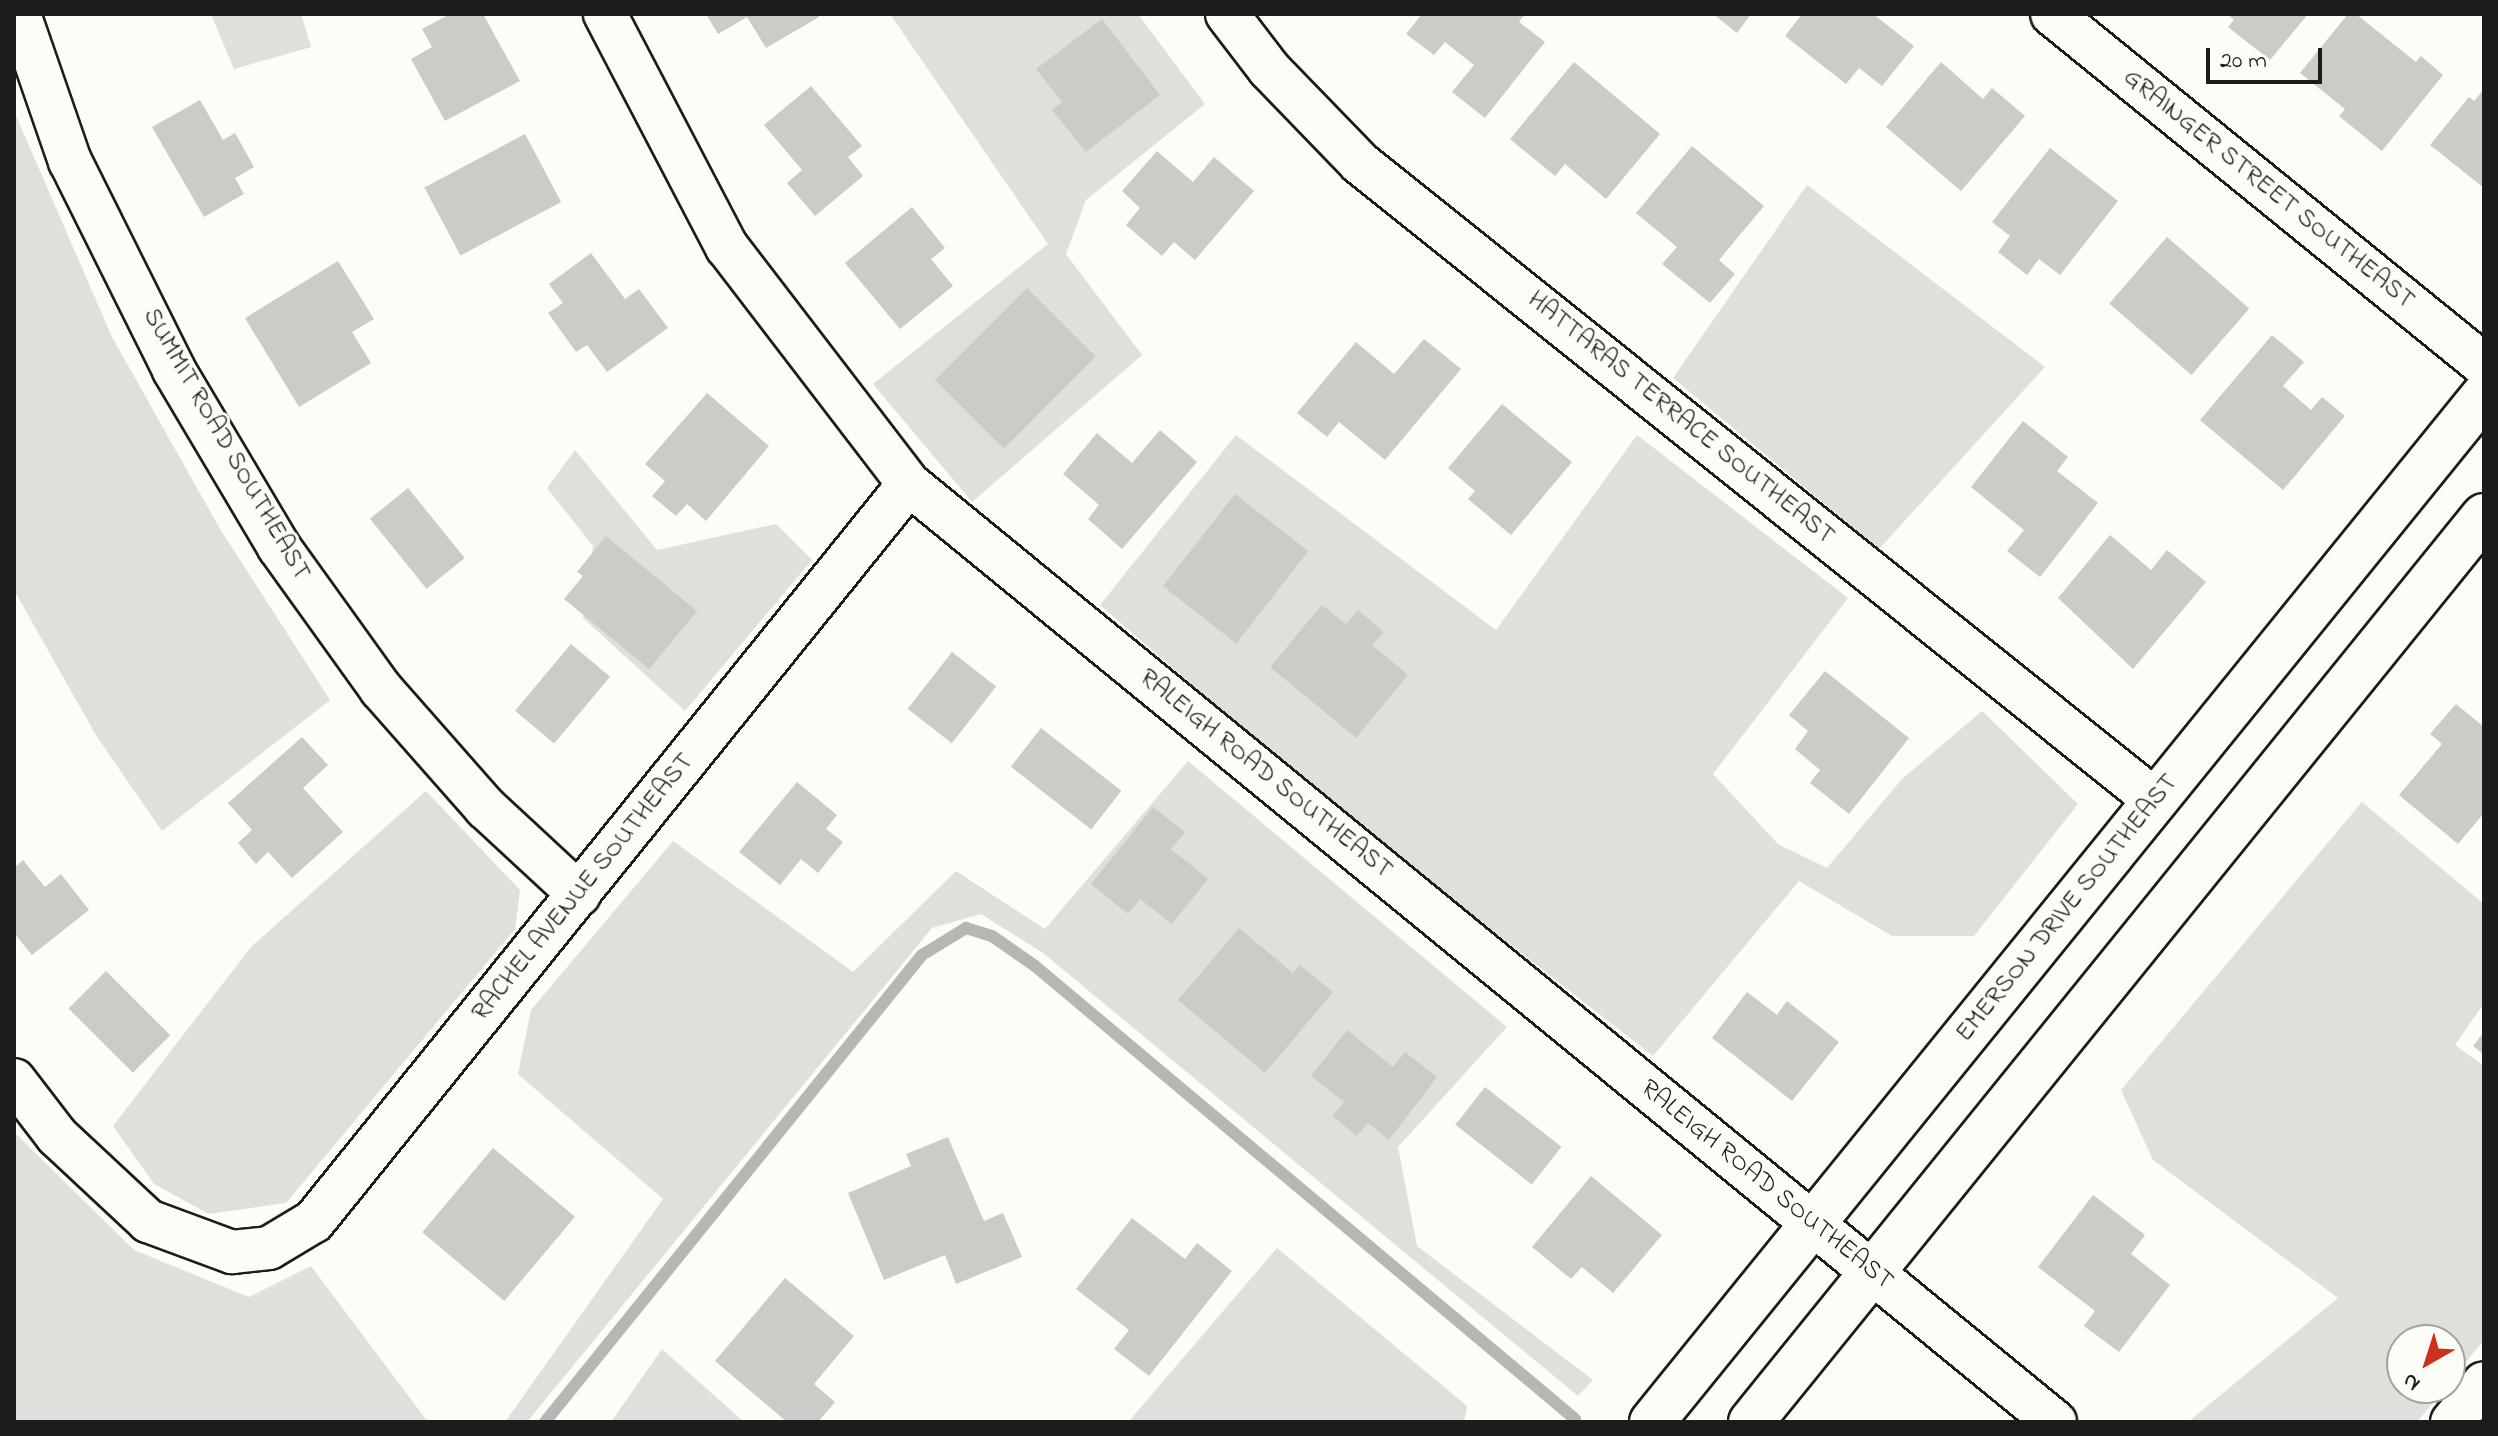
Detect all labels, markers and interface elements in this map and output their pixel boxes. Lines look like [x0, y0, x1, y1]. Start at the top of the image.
scale bar [2210, 32, 2326, 82]
text: 20 m [2220, 44, 2267, 79]
street label: GRAINGER STREET SOUTHEAST [2116, 63, 2420, 317]
street label: HATTARAS TERRACE SOUTHEAST [1520, 285, 1840, 553]
street label: SUMMIT ROAD SOUTHEAST [134, 303, 316, 587]
street label: RALEIGH ROAD SOUTHEAST [1132, 663, 1398, 887]
street label: RACHEL AVENUE SOUTHEAST [466, 748, 702, 1028]
street label: EMERSON DRIVE SOUTHEAST [1950, 769, 2186, 1049]
street label: RALEIGH ROAD SOUTHEAST [1633, 1074, 1899, 1298]
north arrow [2386, 1324, 2466, 1404]
text: N [2396, 1364, 2428, 1398]

